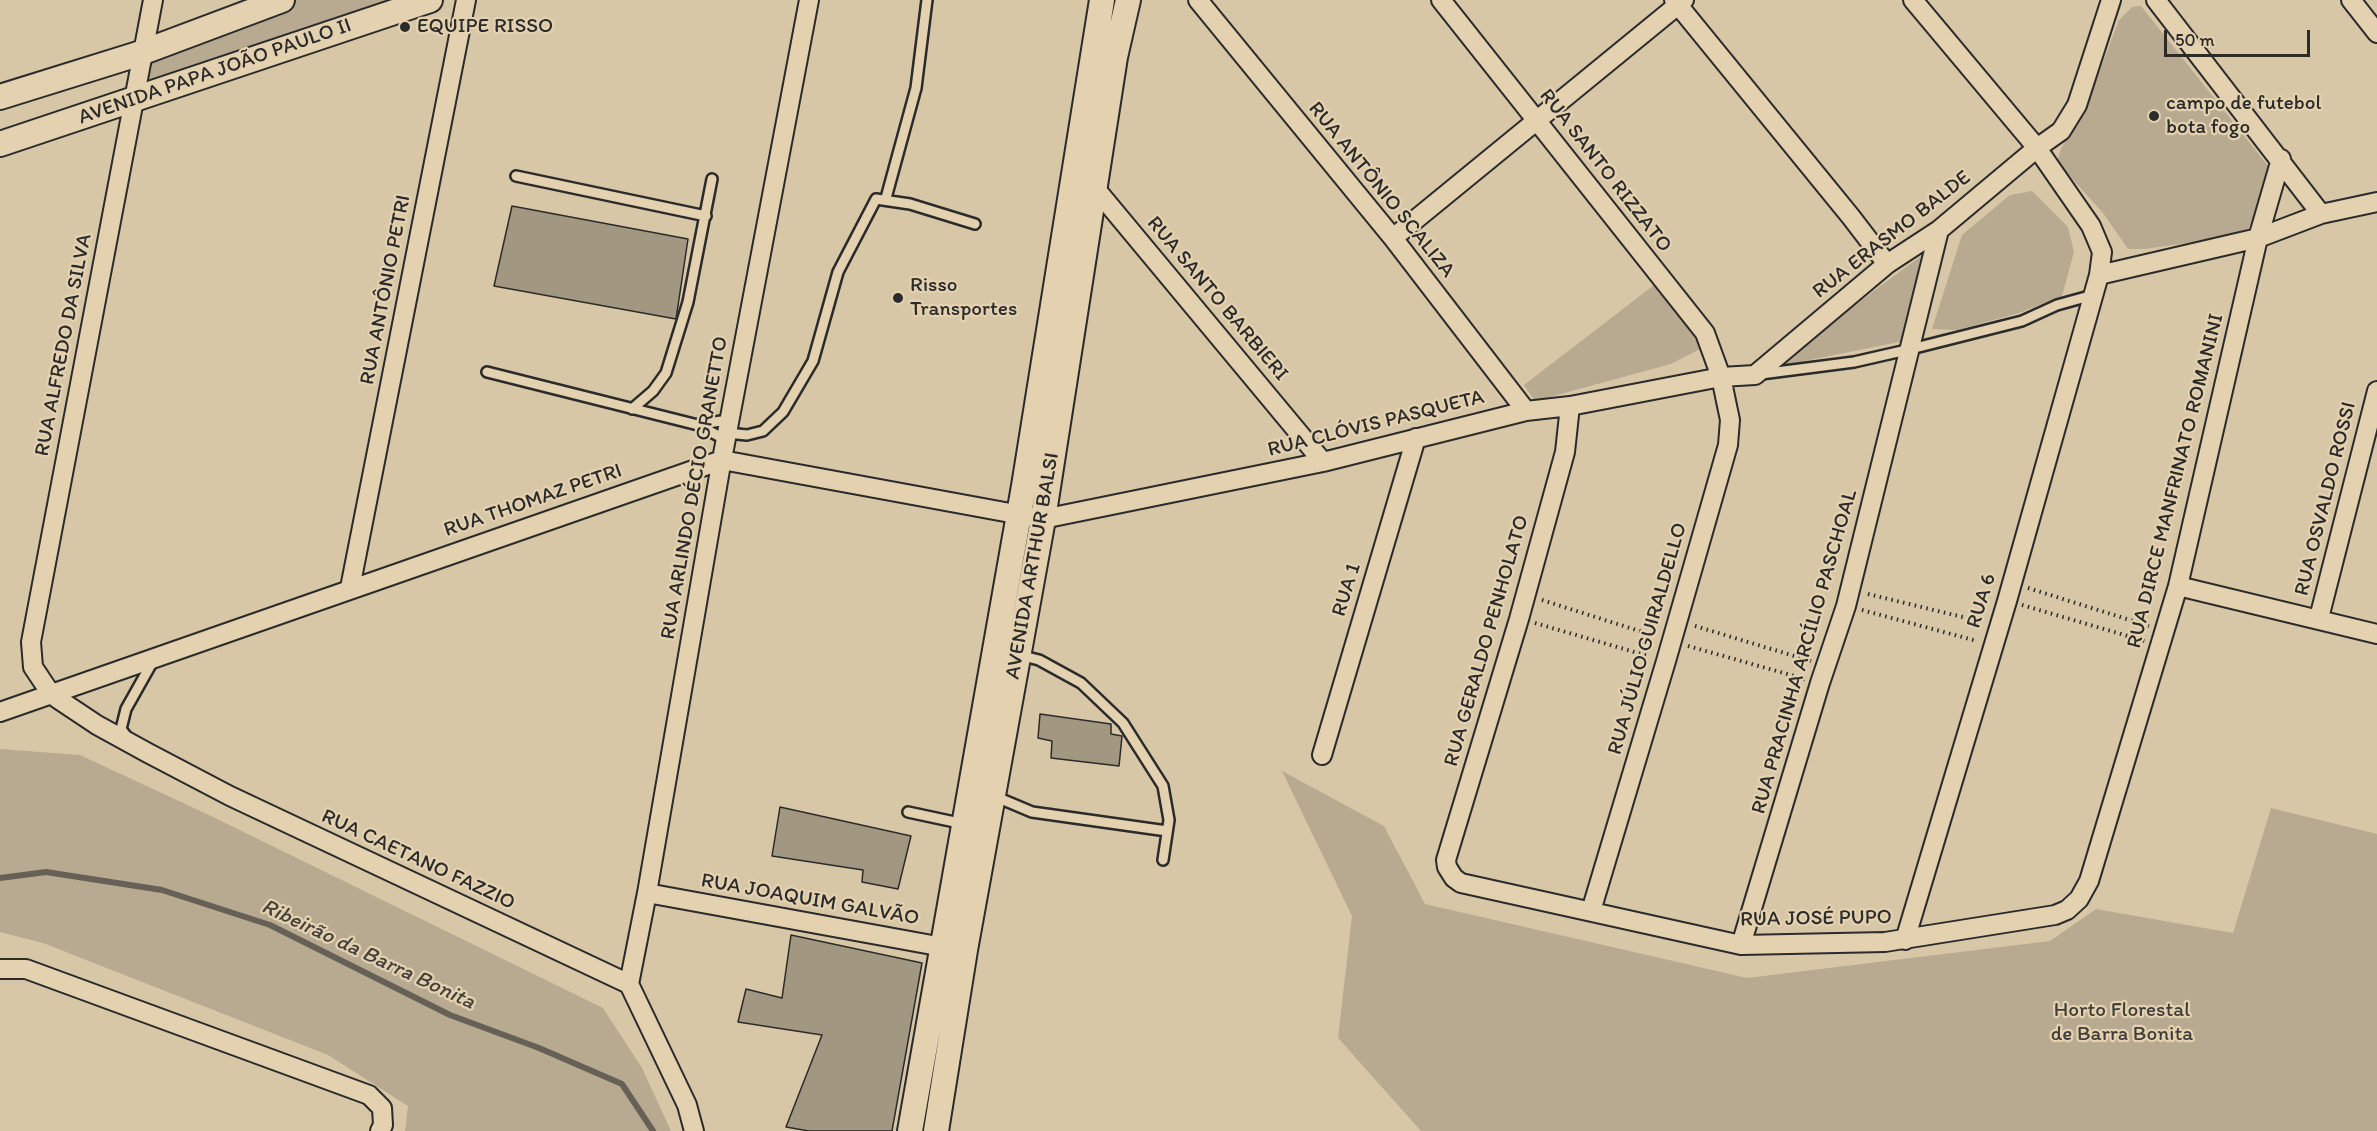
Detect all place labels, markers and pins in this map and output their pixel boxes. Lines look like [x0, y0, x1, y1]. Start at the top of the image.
place label: EQUIPE RISSO [417, 14, 553, 40]
marker: EQUIPE RISSO [398, 20, 412, 34]
place label: campo de futebol bota fogo [2166, 91, 2321, 141]
marker: campo de futebol bota fogo [2147, 109, 2161, 123]
place label: Risso Transportes [910, 273, 1017, 323]
marker: Risso Transportes [891, 291, 905, 305]

